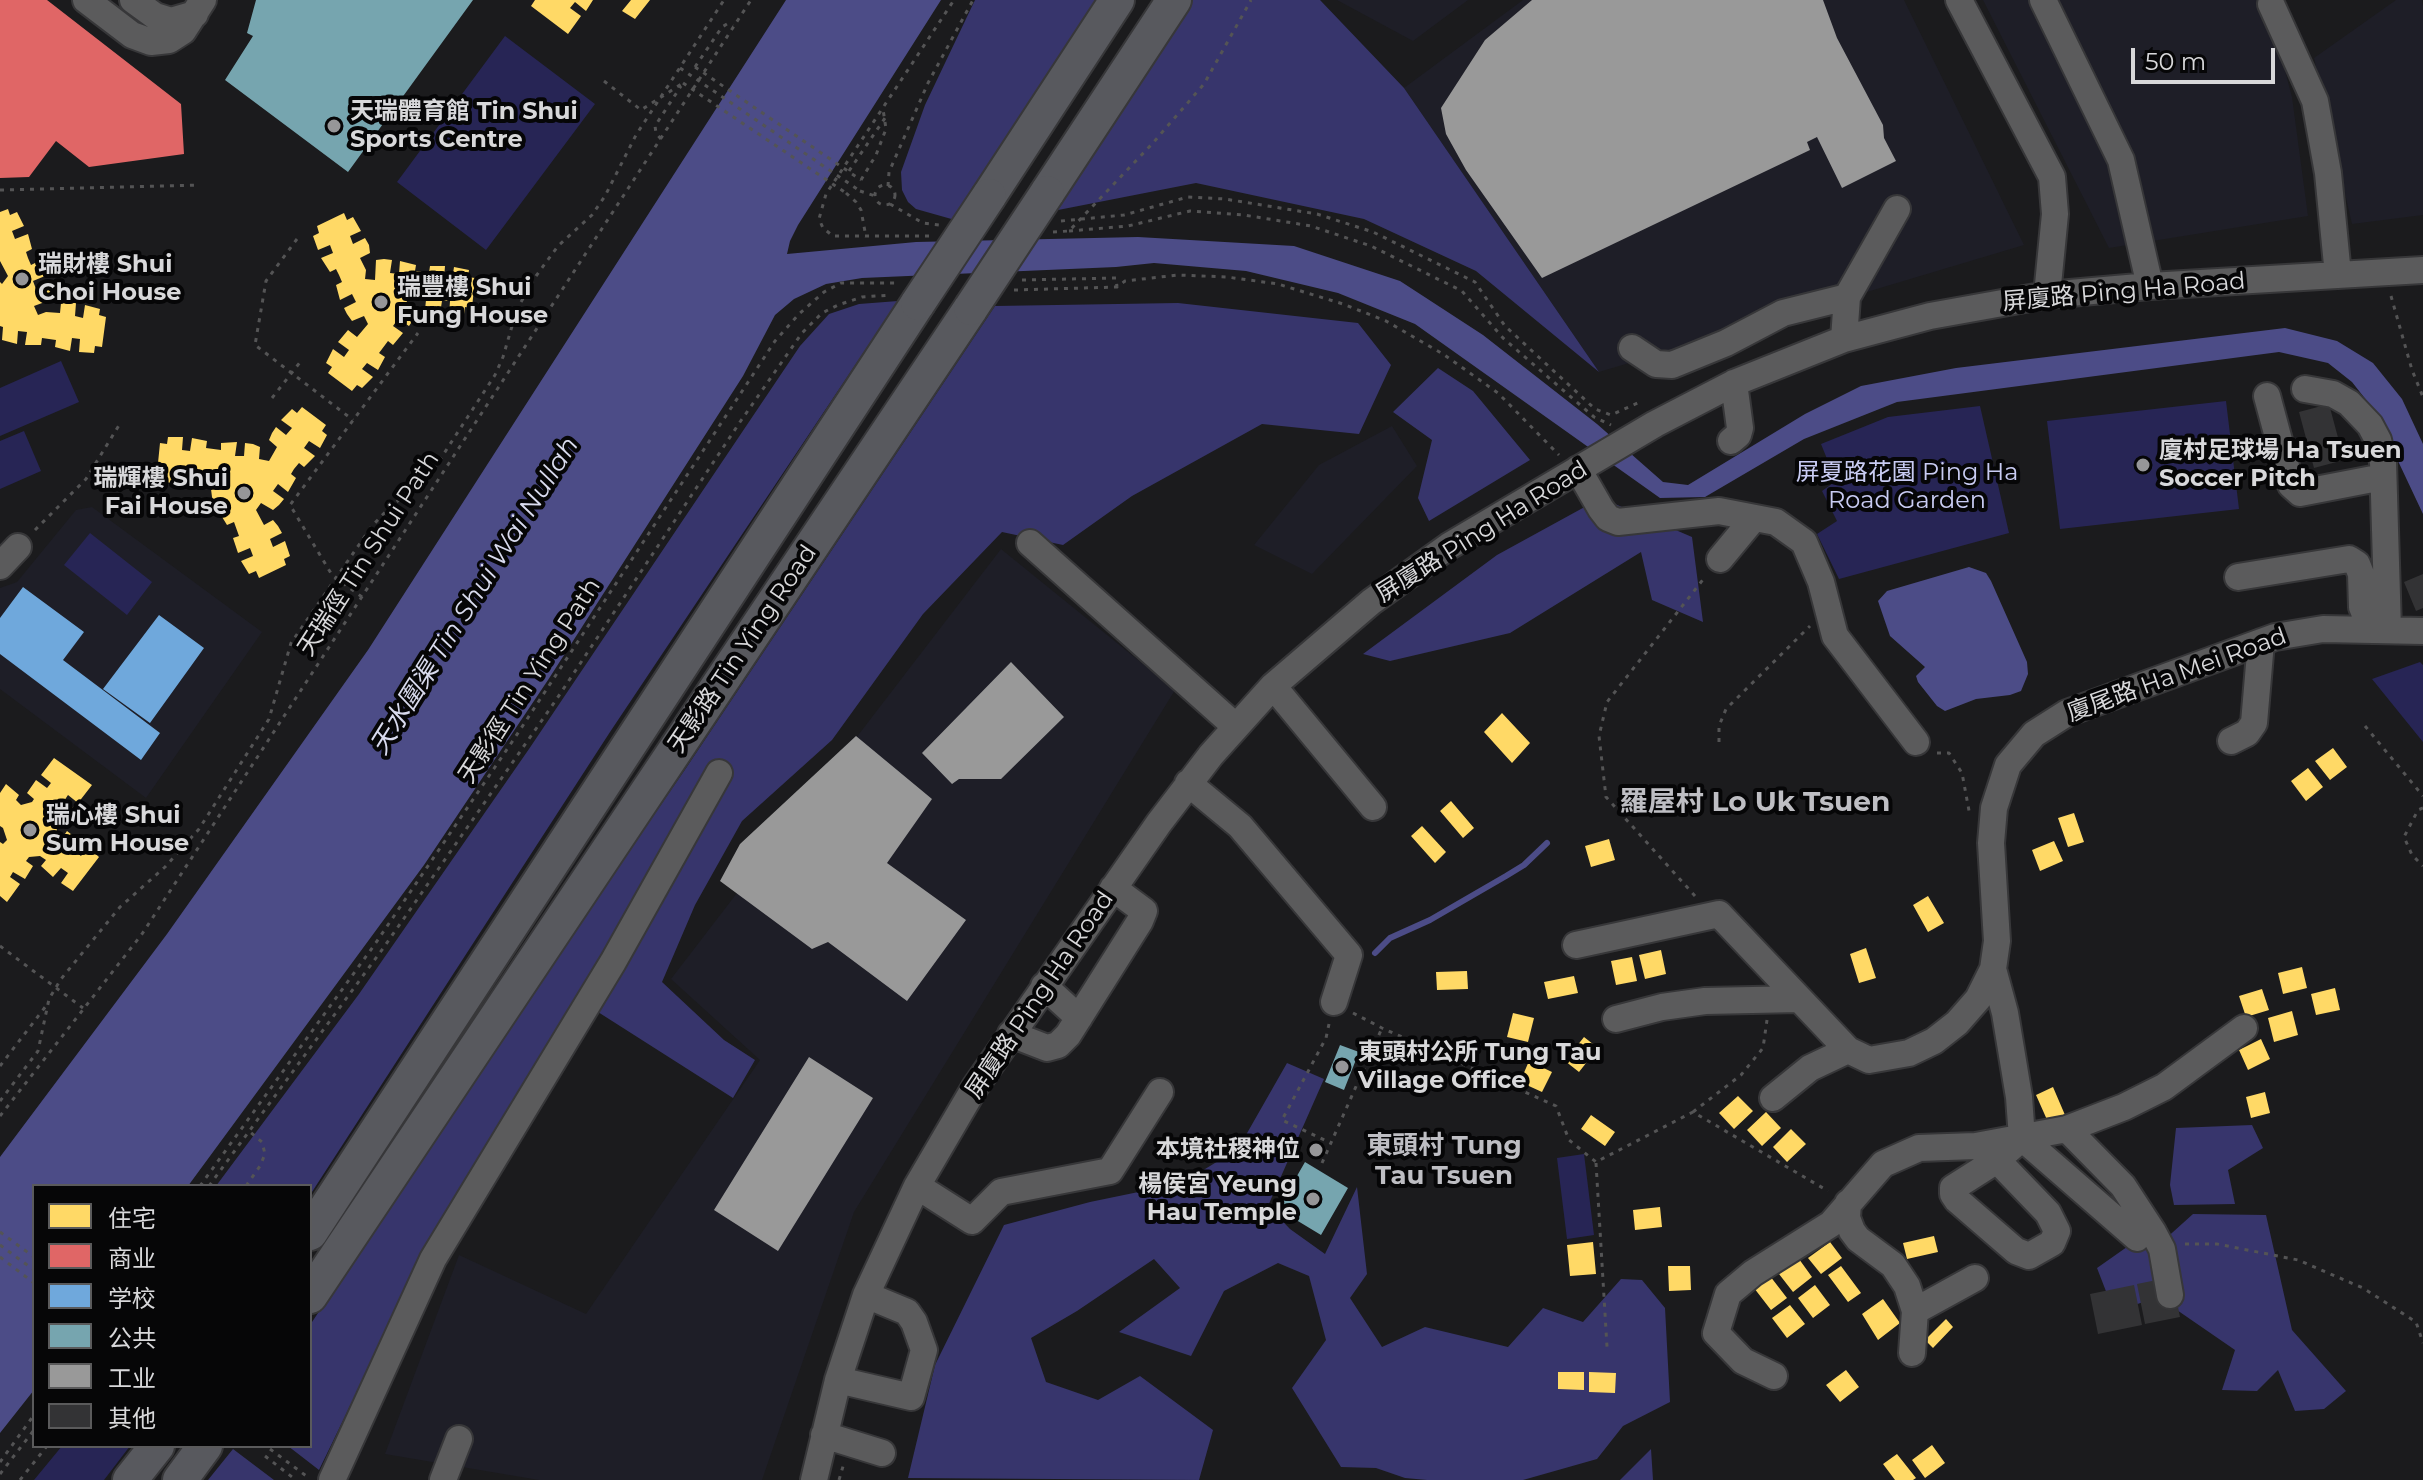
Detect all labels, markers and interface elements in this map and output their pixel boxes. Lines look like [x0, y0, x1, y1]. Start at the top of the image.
scale bar [2135, 32, 2279, 82]
text: 50 m [2145, 47, 2206, 76]
place label: 天瑞體育館 Tin Shui Sports Centre [350, 98, 578, 154]
marker: 天瑞體育館 Tin Shui Sports Centre [325, 117, 343, 135]
place label: 瑞財樓 Shui Choi House [38, 251, 181, 307]
street label: 屏廈路 Ping Ha Road [2001, 267, 2247, 317]
marker: 瑞財樓 Shui Choi House [13, 270, 31, 288]
place label: 瑞豐樓 Shui Fung House [397, 274, 548, 330]
marker: 瑞豐樓 Shui Fung House [372, 293, 390, 311]
water label: 天水圍渠 Tin Shui Wai Nullah [364, 432, 586, 760]
place label: 廈村足球場 Ha Tsuen Soccer Pitch [2159, 437, 2402, 493]
street label: 天瑞徑 Tin Shui Path [292, 446, 446, 662]
street label: 屏廈路 Ping Ha Road [1371, 455, 1593, 609]
marker: 廈村足球場 Ha Tsuen Soccer Pitch [2134, 456, 2152, 474]
park label: 屏夏路花園 Ping Ha Road Garden [1796, 459, 2018, 515]
place label: 瑞輝樓 Shui Fai House [94, 465, 228, 521]
marker: 瑞輝樓 Shui Fai House [235, 484, 253, 502]
street label: 天影路 Tin Ying Road [663, 540, 823, 758]
street label: 天影徑 Tin Ying Path [453, 573, 607, 789]
street label: 廈尾路 Ha Mei Road [2063, 622, 2291, 728]
district label: 羅屋村 Lo Uk Tsuen [1620, 786, 1890, 820]
place label: 瑞心樓 Shui Sum House [46, 802, 189, 858]
marker: 瑞心樓 Shui Sum House [21, 821, 39, 839]
street label: 屏廈路 Ping Ha Road [960, 886, 1120, 1104]
place label: 東頭村公所 Tung Tau Village Office [1358, 1039, 1602, 1095]
marker: 東頭村公所 Tung Tau Village Office [1333, 1058, 1351, 1076]
district label: 東頭村 Tung Tau Tsuen [1366, 1130, 1522, 1192]
place label: 本境社稷神位 [1156, 1136, 1300, 1164]
marker: 本境社稷神位 [1307, 1141, 1325, 1159]
place label: 楊侯宮 Yeung Hau Temple [1138, 1171, 1297, 1227]
legend [32, 1184, 312, 1448]
marker: 楊侯宮 Yeung Hau Temple [1304, 1190, 1322, 1208]
text: 住宅 [108, 1204, 156, 1233]
text: 商业 [108, 1244, 156, 1273]
text: 学校 [108, 1284, 156, 1313]
text: 公共 [108, 1324, 156, 1353]
text: 工业 [108, 1364, 156, 1393]
text: 其他 [108, 1404, 156, 1433]

